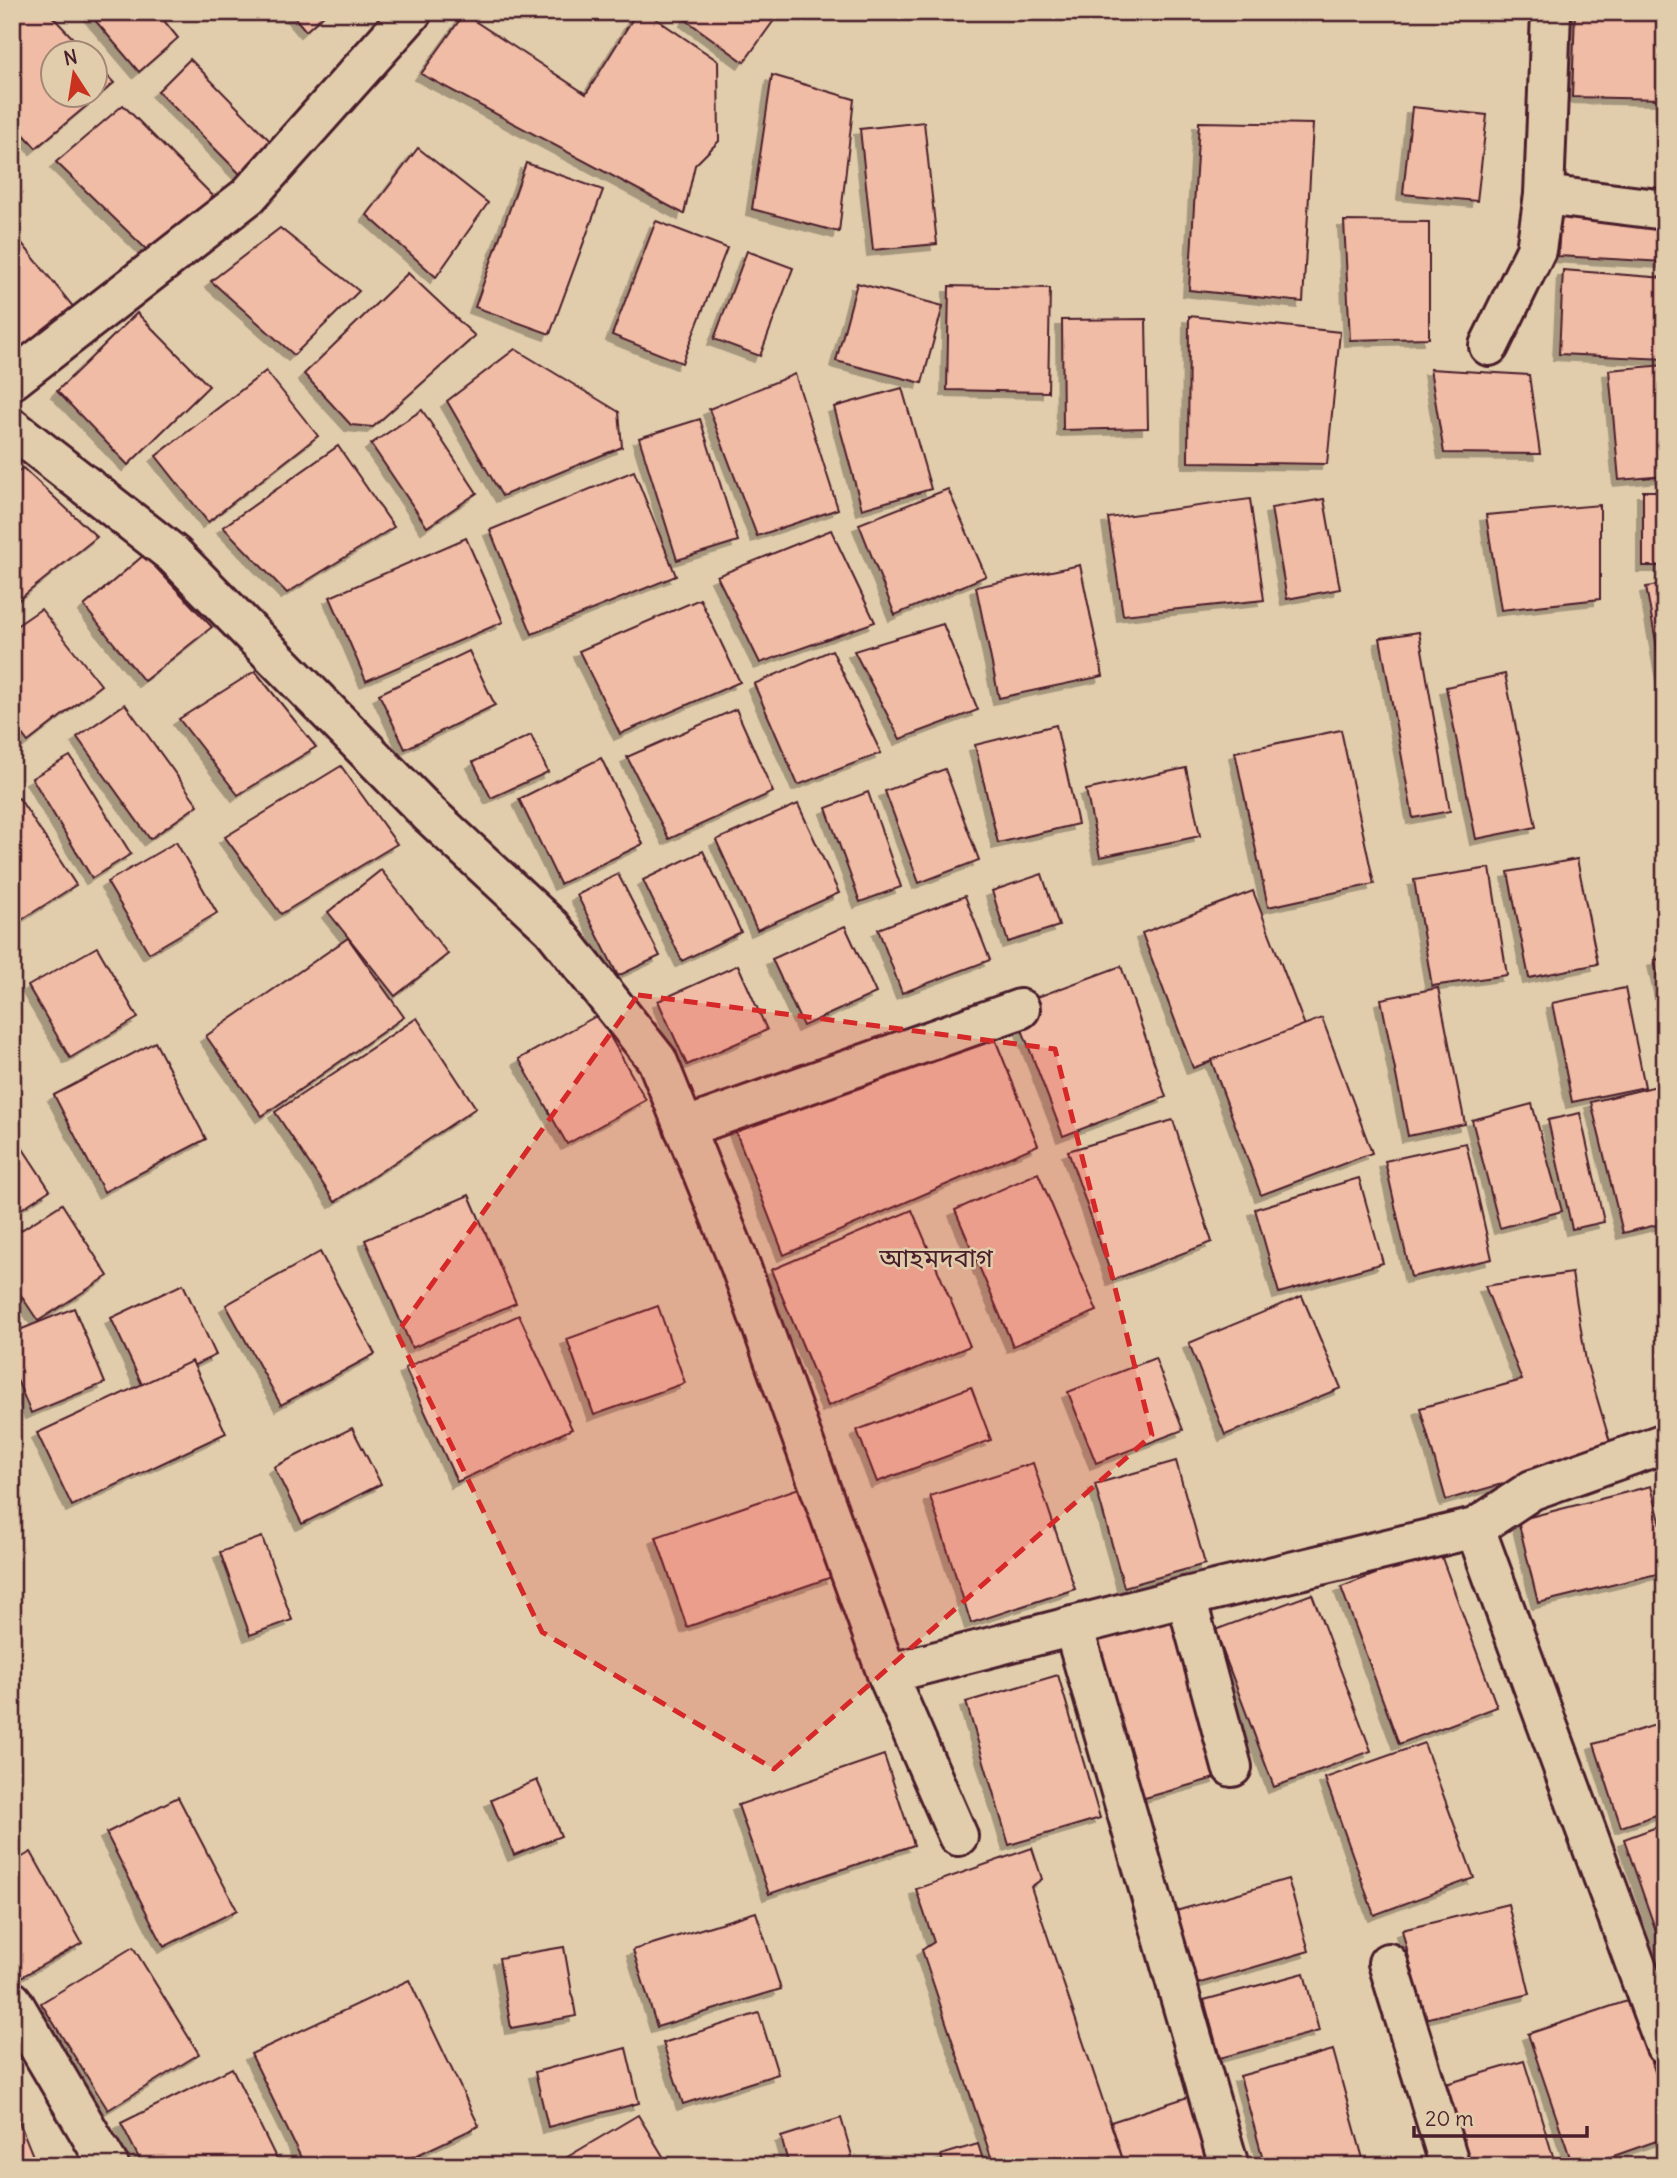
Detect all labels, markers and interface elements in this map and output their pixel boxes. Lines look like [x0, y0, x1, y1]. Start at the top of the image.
north arrow [38, 38, 108, 108]
text: N [62, 44, 79, 70]
district label: আহমদবাগ [878, 1241, 994, 1274]
scale bar [1414, 2094, 1588, 2138]
text: 20 m [1425, 2105, 1474, 2132]

